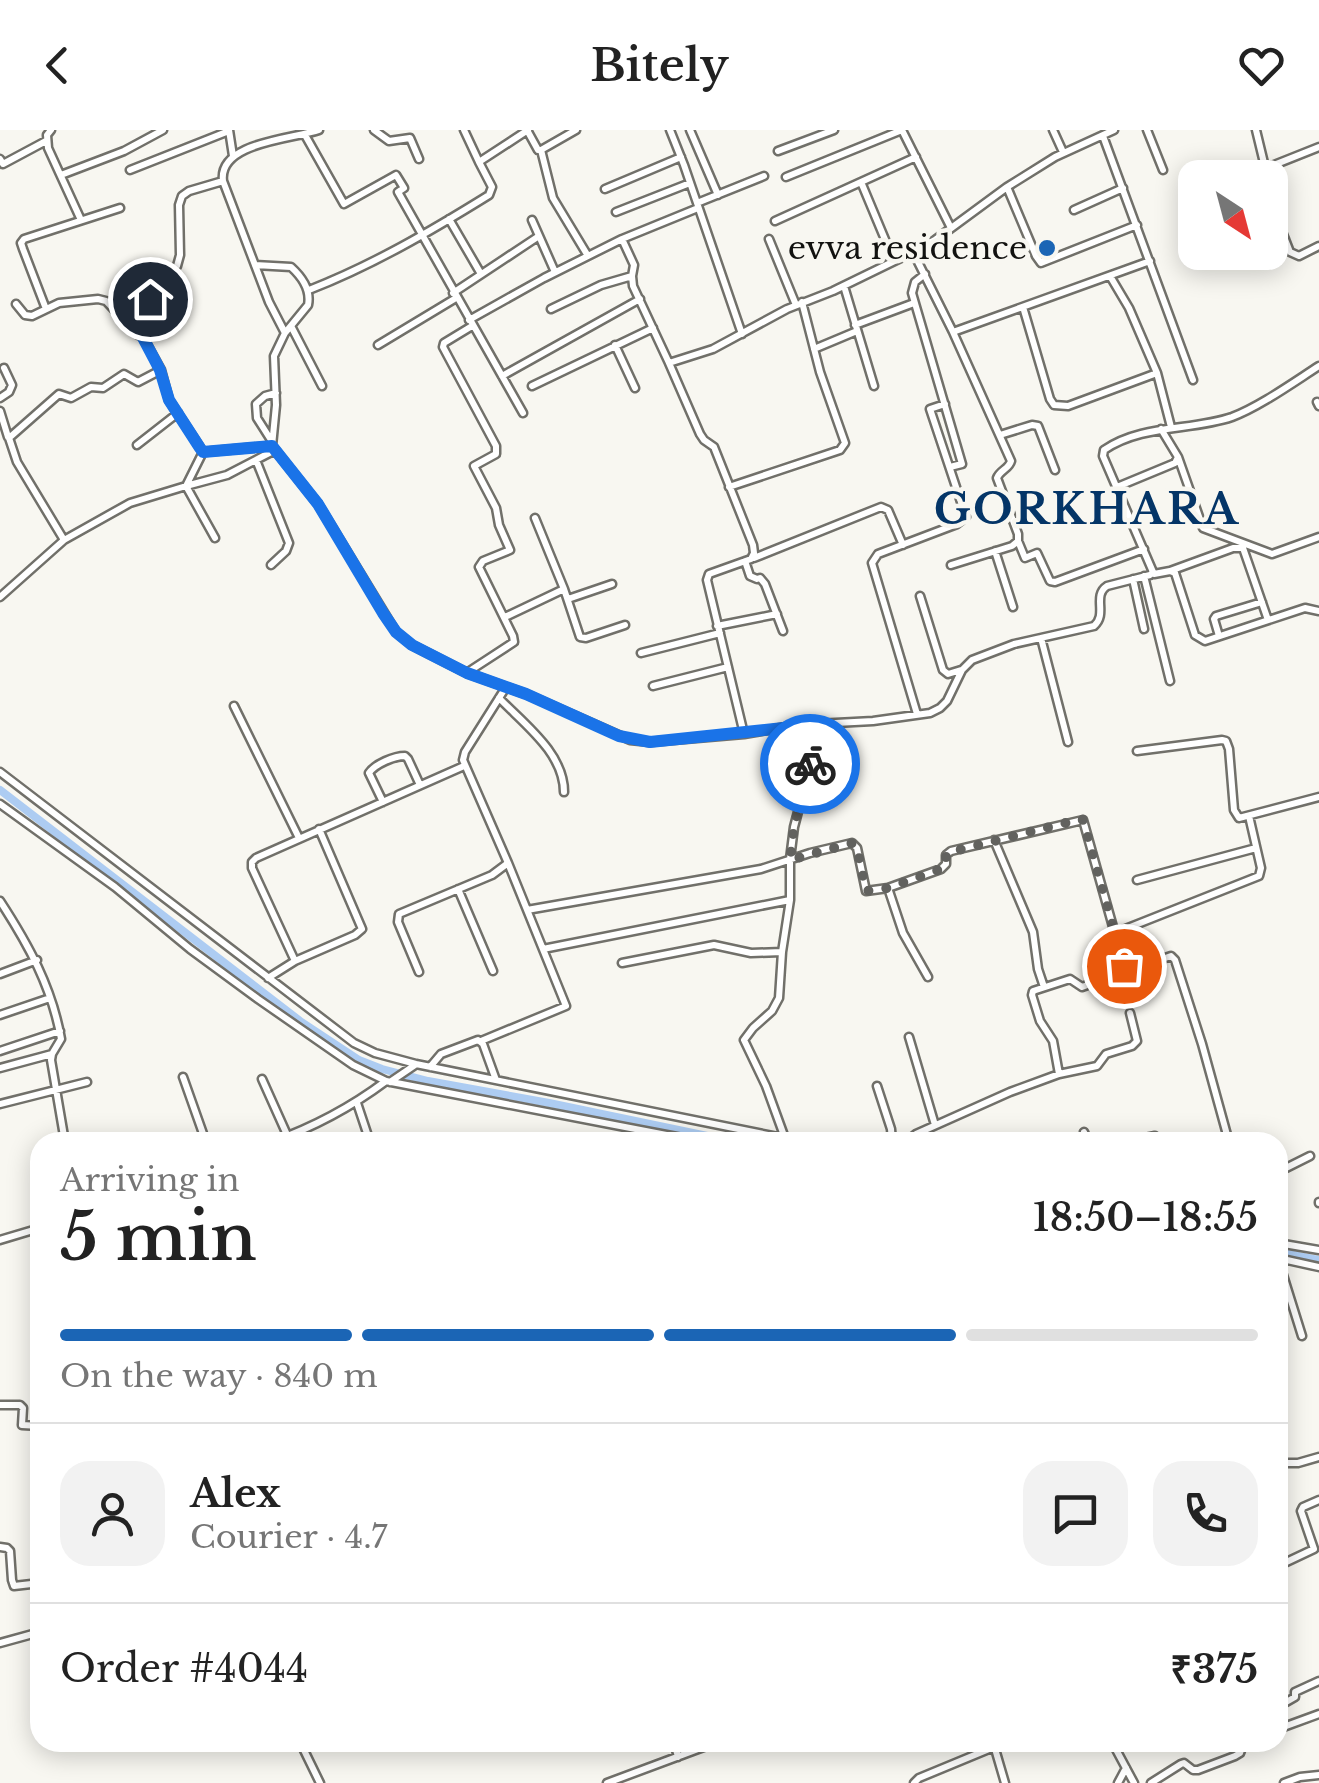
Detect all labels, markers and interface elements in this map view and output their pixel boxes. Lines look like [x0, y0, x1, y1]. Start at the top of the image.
text: Bitely [590, 37, 729, 93]
icon: back [30, 38, 85, 93]
icon: heart [1234, 38, 1289, 93]
north arrow [1178, 160, 1288, 270]
map controls [1178, 160, 1288, 270]
place label: evva residence [788, 228, 1027, 268]
marker: evva residence [1036, 237, 1058, 259]
pin [108, 257, 193, 342]
icon: home [123, 272, 178, 327]
district label: GORKHARA [934, 483, 1240, 535]
courier [760, 714, 860, 814]
icon: bike [783, 737, 838, 792]
pin [1082, 924, 1167, 1009]
icon: bag [1097, 939, 1152, 994]
text: Arriving in [60, 1160, 239, 1200]
text: 18:50–18:55 [1033, 1194, 1258, 1241]
text: 5 min [60, 1197, 257, 1278]
text: On the way · 840 m [60, 1356, 378, 1396]
button: person [60, 1461, 165, 1566]
button: chat [1023, 1461, 1128, 1566]
button: phone [1153, 1461, 1258, 1566]
text: Alex [190, 1470, 281, 1517]
text: Courier · 4.7 [190, 1517, 387, 1557]
text: Order #4044 [60, 1645, 308, 1692]
text: ₹375 [1170, 1646, 1258, 1693]

